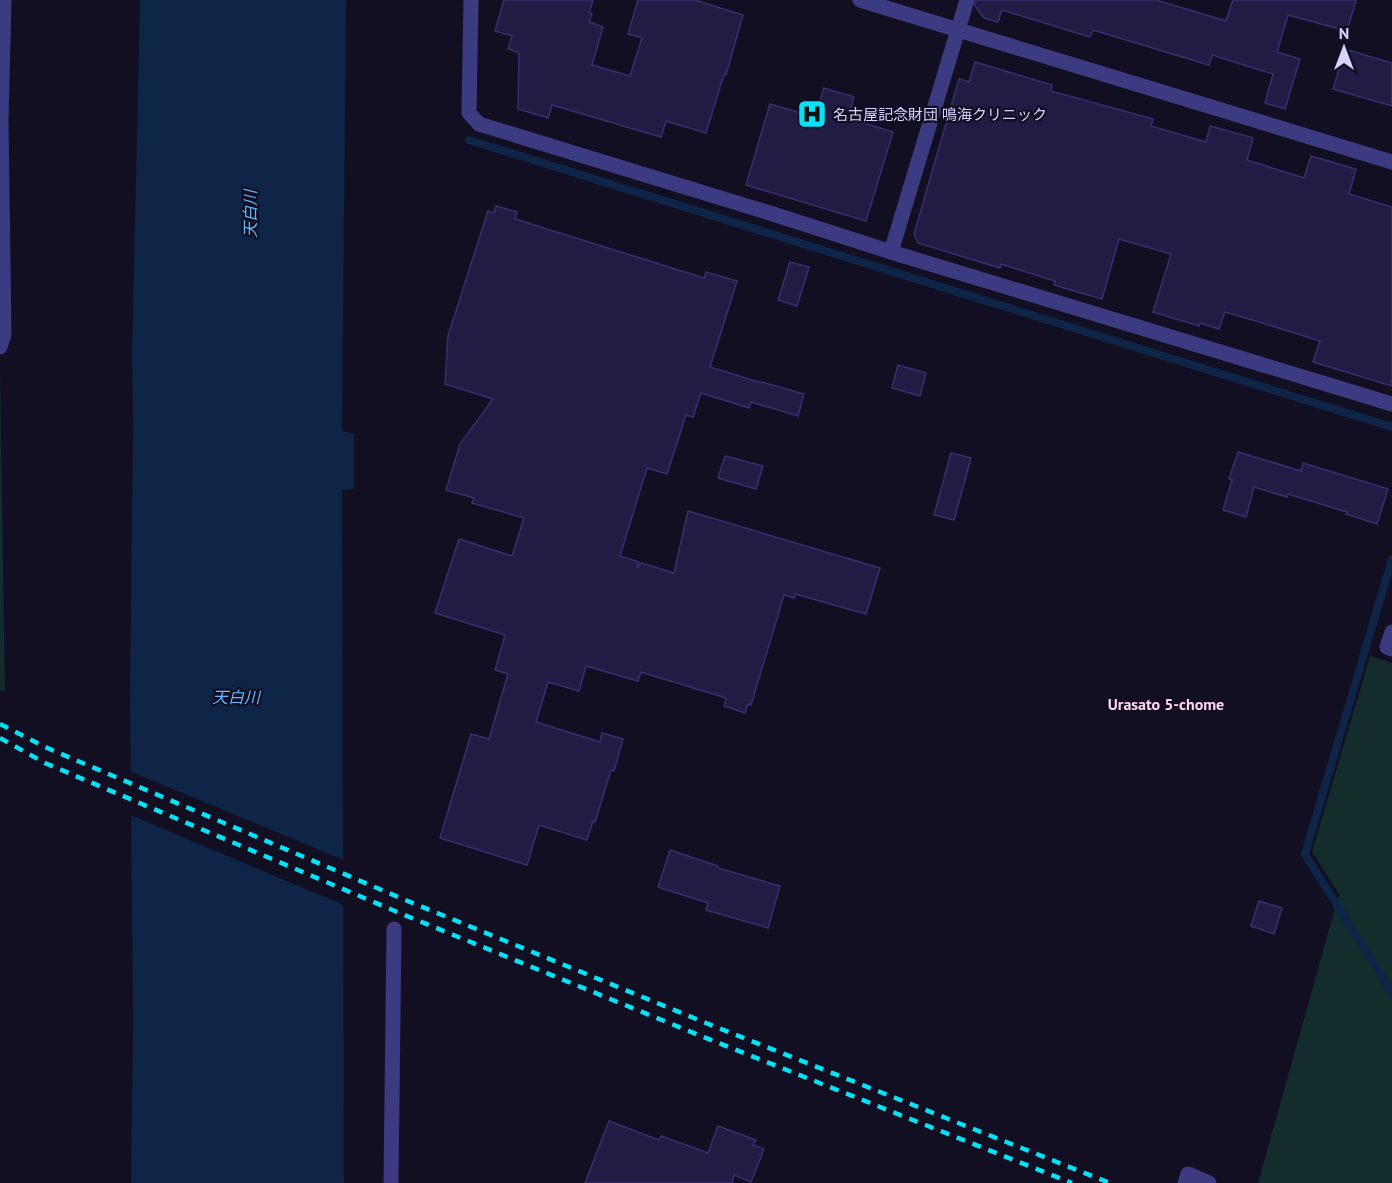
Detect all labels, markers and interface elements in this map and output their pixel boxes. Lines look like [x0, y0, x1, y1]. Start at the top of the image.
north arrow [1314, 18, 1374, 78]
text: N [1339, 23, 1349, 43]
hospital icon: 名古屋記念財団 鳴海クリニック [796, 98, 828, 130]
place label: 名古屋記念財団 鳴海クリニック [833, 105, 1047, 124]
water label: 天白川 [240, 188, 260, 238]
water label: 天白川 [212, 687, 262, 707]
district label: Urasato 5-chome [1108, 694, 1224, 714]

